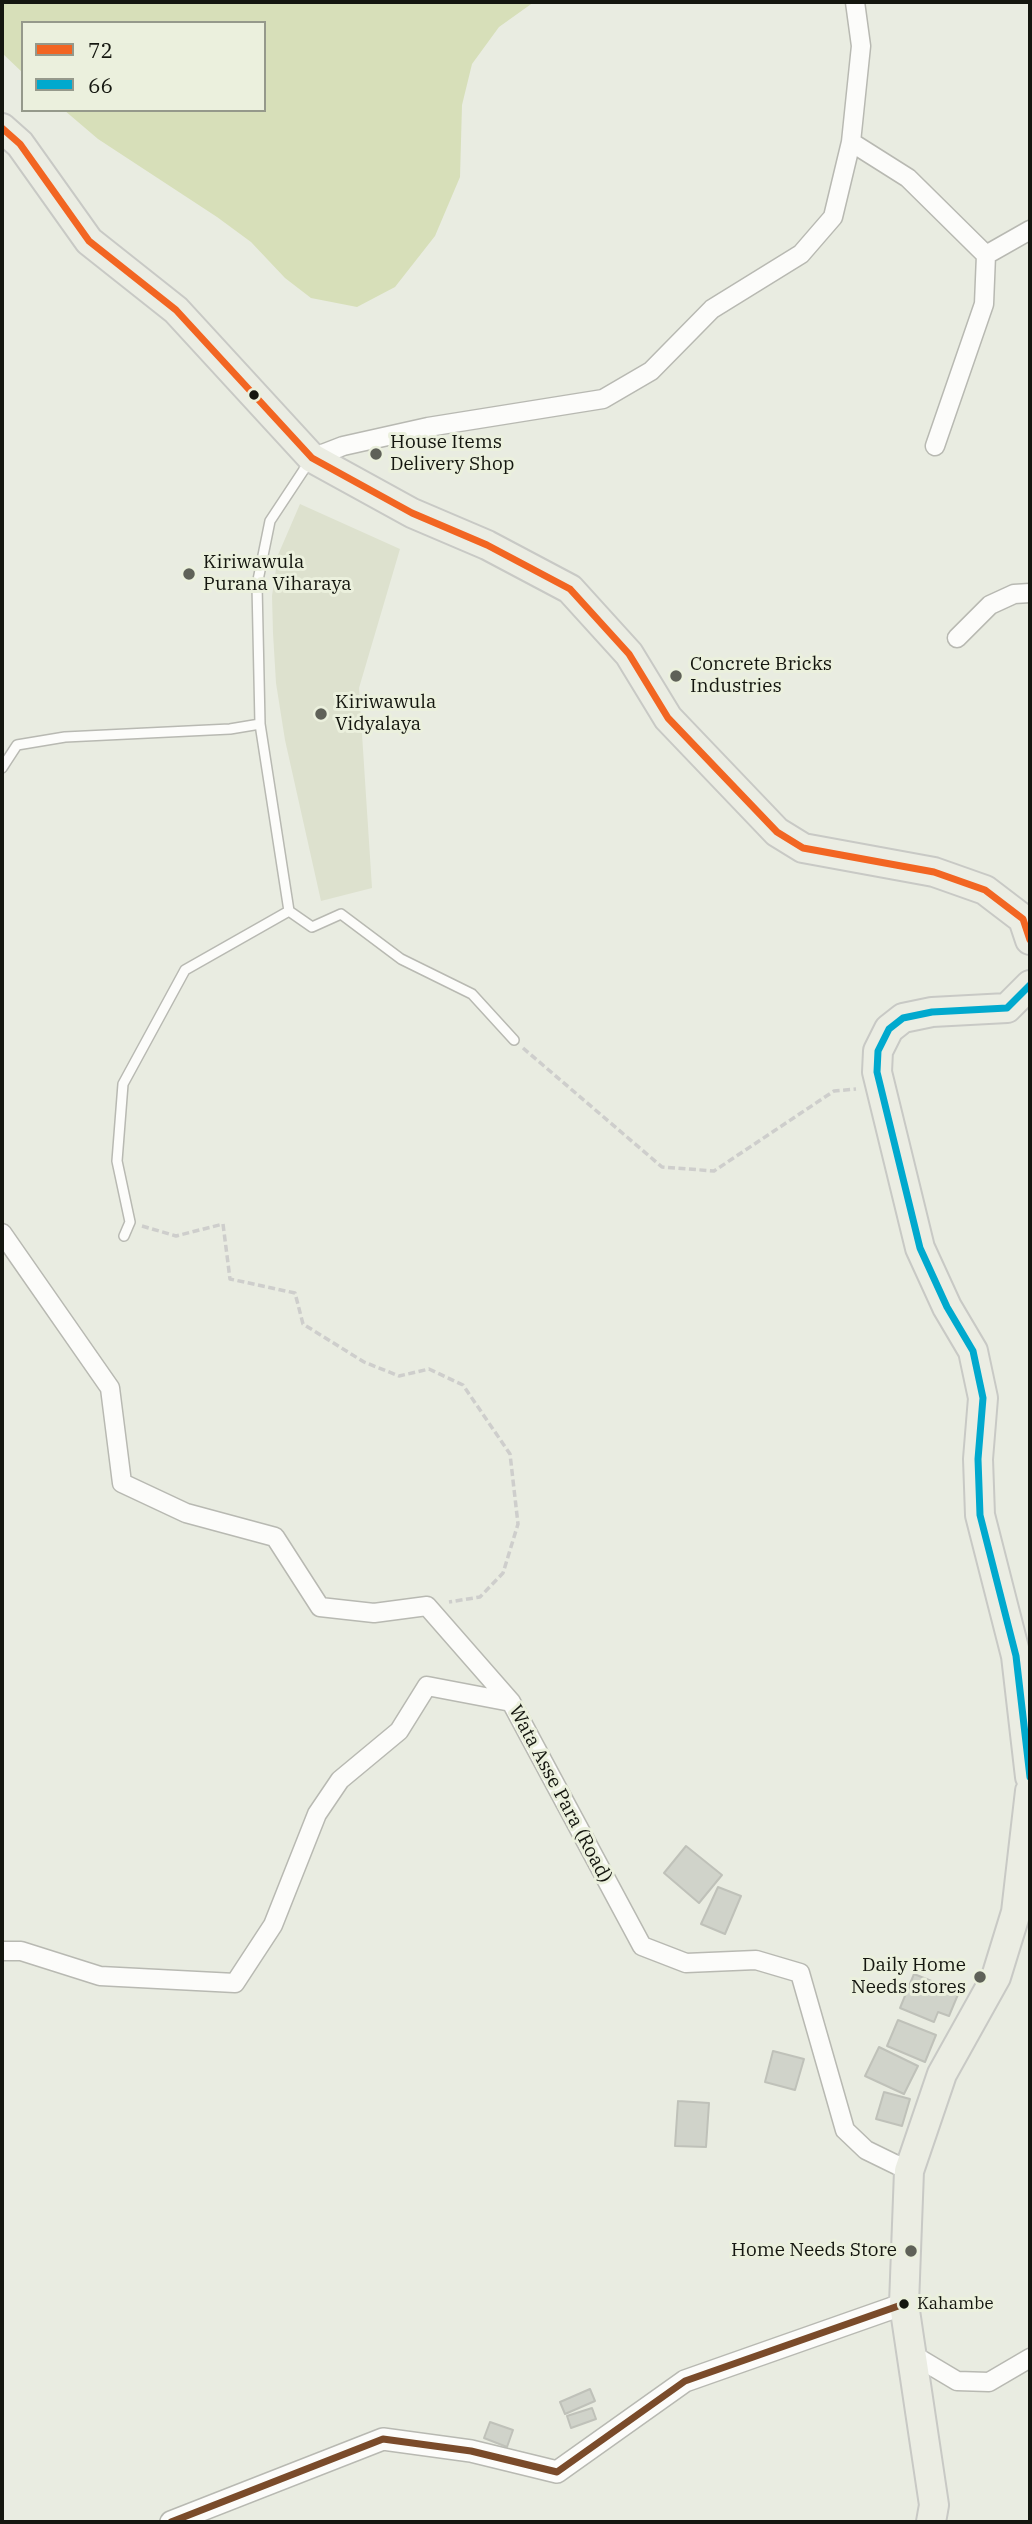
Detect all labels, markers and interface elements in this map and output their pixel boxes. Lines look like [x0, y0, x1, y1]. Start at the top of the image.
legend [21, 21, 266, 112]
text: 72 [88, 36, 113, 64]
text: 66 [88, 71, 113, 99]
unlabelled marker [247, 388, 261, 402]
place label: House Items Delivery Shop [390, 432, 514, 476]
marker: House Items Delivery Shop [368, 446, 384, 462]
place label: Kiriwawula Purana Viharaya [203, 552, 352, 596]
marker: Kiriwawula Purana Viharaya [181, 566, 197, 582]
place label: Concrete Bricks Industries [690, 654, 832, 698]
marker: Concrete Bricks Industries [668, 668, 684, 684]
place label: Kiriwawula Vidyalaya [335, 692, 436, 736]
marker: Kiriwawula Vidyalaya [313, 706, 329, 722]
street label: Wata Asse Para (Road) [503, 1701, 617, 1887]
place label: Daily Home Needs stores [851, 1955, 966, 1999]
marker: Daily Home Needs stores [972, 1969, 988, 1985]
place label: Home Needs Store [731, 2240, 897, 2262]
marker: Home Needs Store [903, 2243, 919, 2259]
place label: Kahambe [917, 2294, 994, 2314]
marker: Kahambe [897, 2297, 911, 2311]

